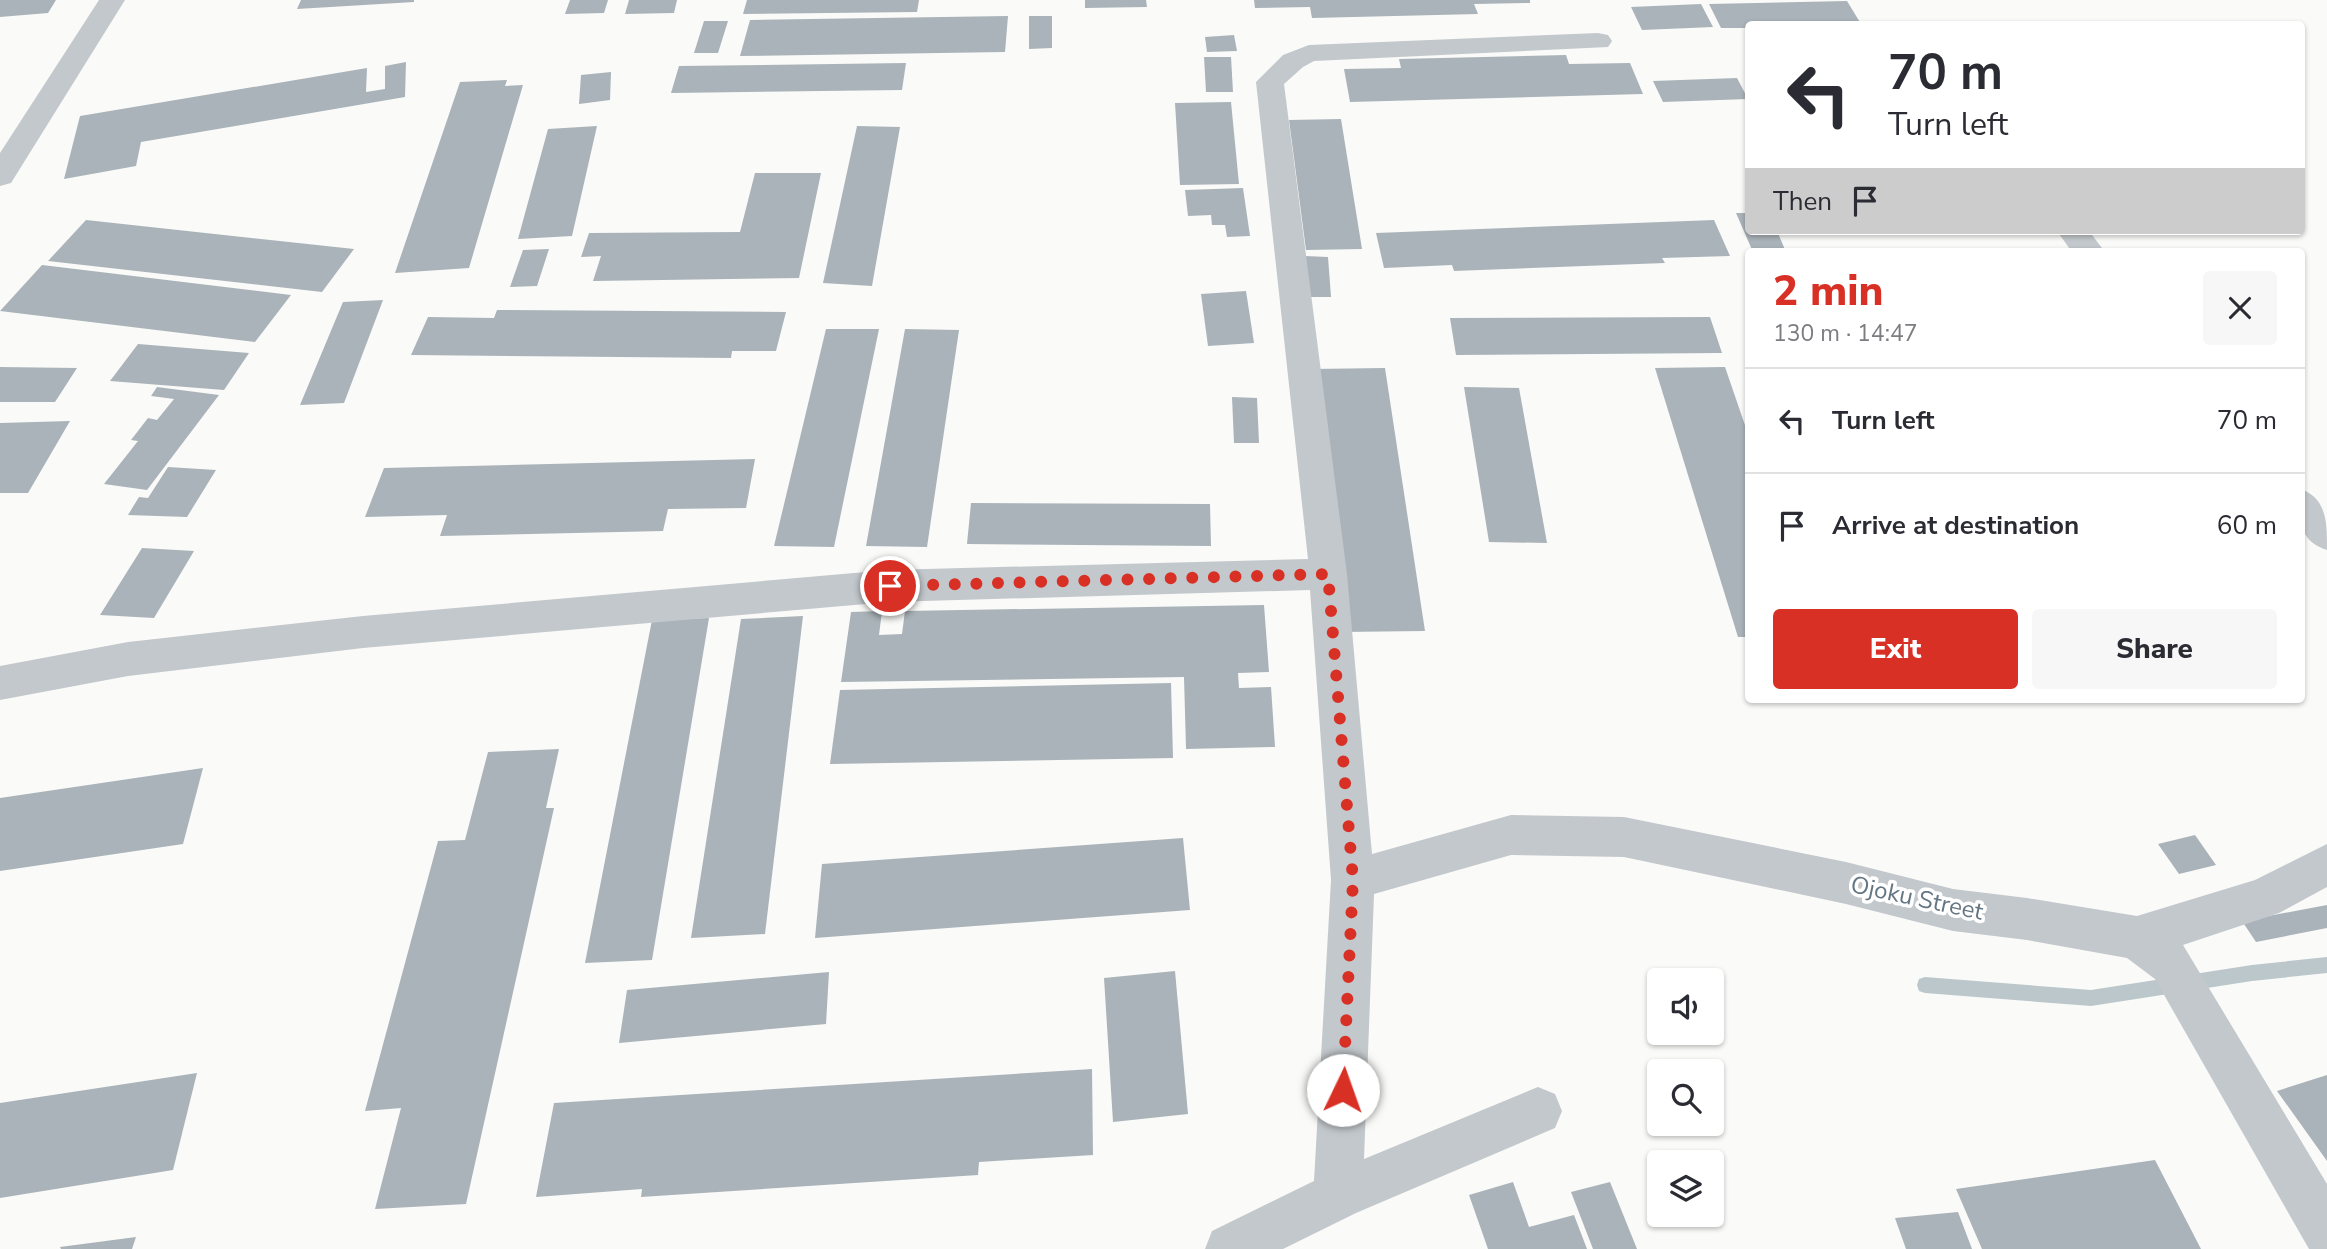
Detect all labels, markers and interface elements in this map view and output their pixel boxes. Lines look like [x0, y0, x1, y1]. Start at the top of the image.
text: 70 m [1888, 39, 2003, 106]
icon: left [1773, 49, 1864, 140]
text: Turn left [1888, 103, 2008, 146]
icon: arrive [1846, 182, 1884, 220]
text: Then [1773, 184, 1832, 219]
text: 2 min [1773, 263, 1883, 320]
button: close [2203, 271, 2277, 345]
text: 130 m · 14:47 [1773, 318, 1918, 349]
icon: left [1773, 402, 1811, 440]
text: Turn left [1832, 403, 1935, 438]
text: 70 m [2217, 403, 2277, 438]
icon: arrive [1773, 507, 1811, 545]
text: Arrive at destination [1832, 508, 2079, 543]
text: 60 m [2217, 508, 2277, 543]
pin [860, 556, 920, 616]
icon: arrive [871, 567, 909, 605]
button: Exit [1773, 609, 2018, 689]
button: Share [2032, 609, 2277, 689]
street label: Ojoku Street [1848, 868, 1987, 928]
map controls [1647, 968, 1724, 1227]
button: sound [1647, 968, 1724, 1045]
position arrow [1306, 1053, 1380, 1127]
button: search [1647, 1059, 1724, 1136]
button: layers [1647, 1150, 1724, 1227]

